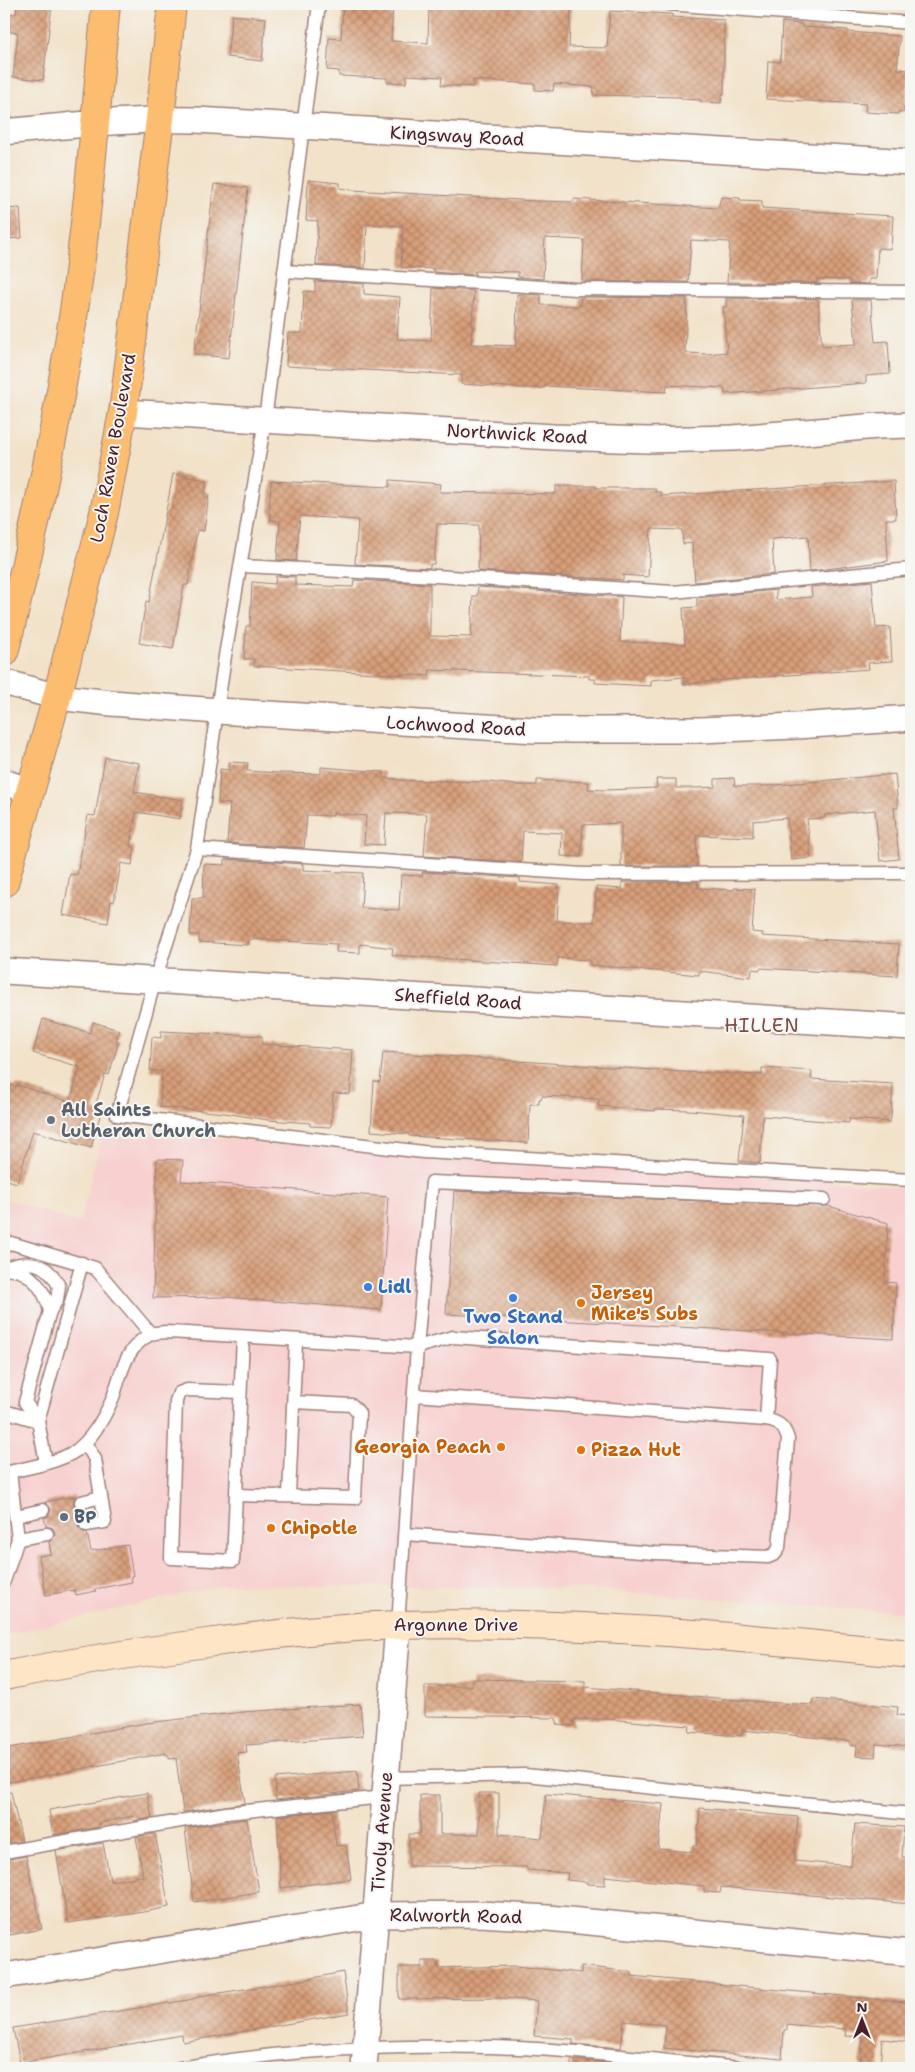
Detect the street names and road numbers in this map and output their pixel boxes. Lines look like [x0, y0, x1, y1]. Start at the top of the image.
street label: Kingsway Road [389, 120, 525, 152]
street label: Loch Raven Boulevard [85, 351, 141, 545]
street label: Northwick Road [446, 418, 588, 450]
street label: Lochwood Road [386, 710, 526, 742]
street label: Sheffield Road [394, 983, 522, 1015]
street label: Argonne Drive [394, 1613, 518, 1637]
street label: Tivoly Avenue [366, 1771, 398, 1893]
street label: Ralworth Road [390, 1903, 522, 1929]

